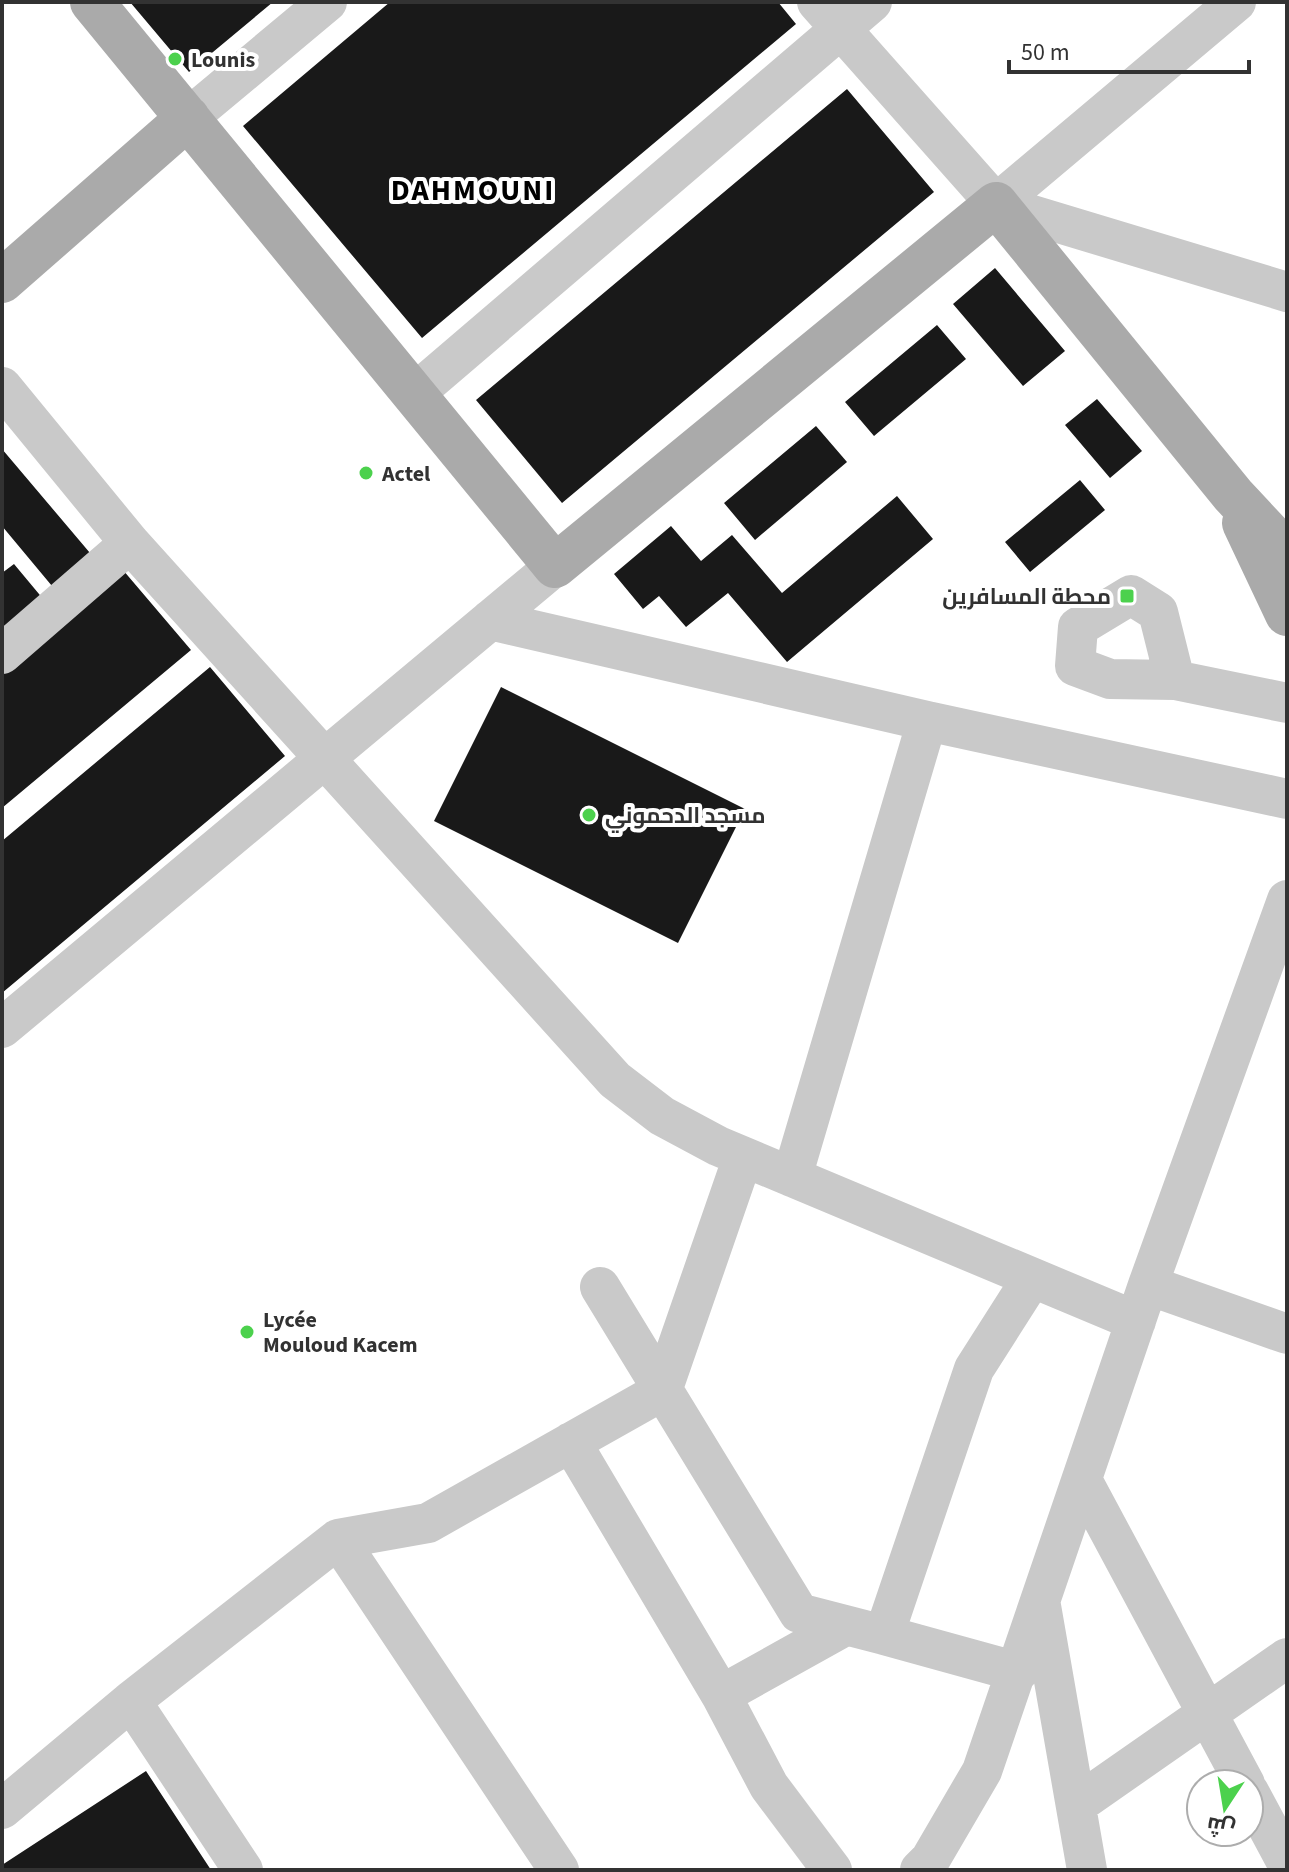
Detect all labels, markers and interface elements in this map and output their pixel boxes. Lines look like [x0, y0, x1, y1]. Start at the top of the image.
scale bar [1009, 24, 1249, 74]
text: 50 m [1021, 35, 1070, 70]
place label: Lounis [191, 44, 255, 76]
marker: Lounis [166, 50, 184, 68]
district label: DAHMOUNI [391, 169, 555, 212]
place label: Actel [381, 458, 431, 490]
marker: Actel [357, 464, 375, 482]
place label: محطة المسافرين [942, 581, 1111, 613]
marker: محطة المسافرين [1118, 587, 1136, 605]
place label: مسجد الدحموني [605, 800, 766, 833]
marker: مسجد الدحموني [580, 806, 598, 824]
place label: Lycée Mouloud Kacem [263, 1304, 418, 1361]
marker: Lycée Mouloud Kacem [238, 1323, 256, 1341]
north arrow [1185, 1768, 1265, 1848]
text: ش [1204, 1808, 1238, 1845]

